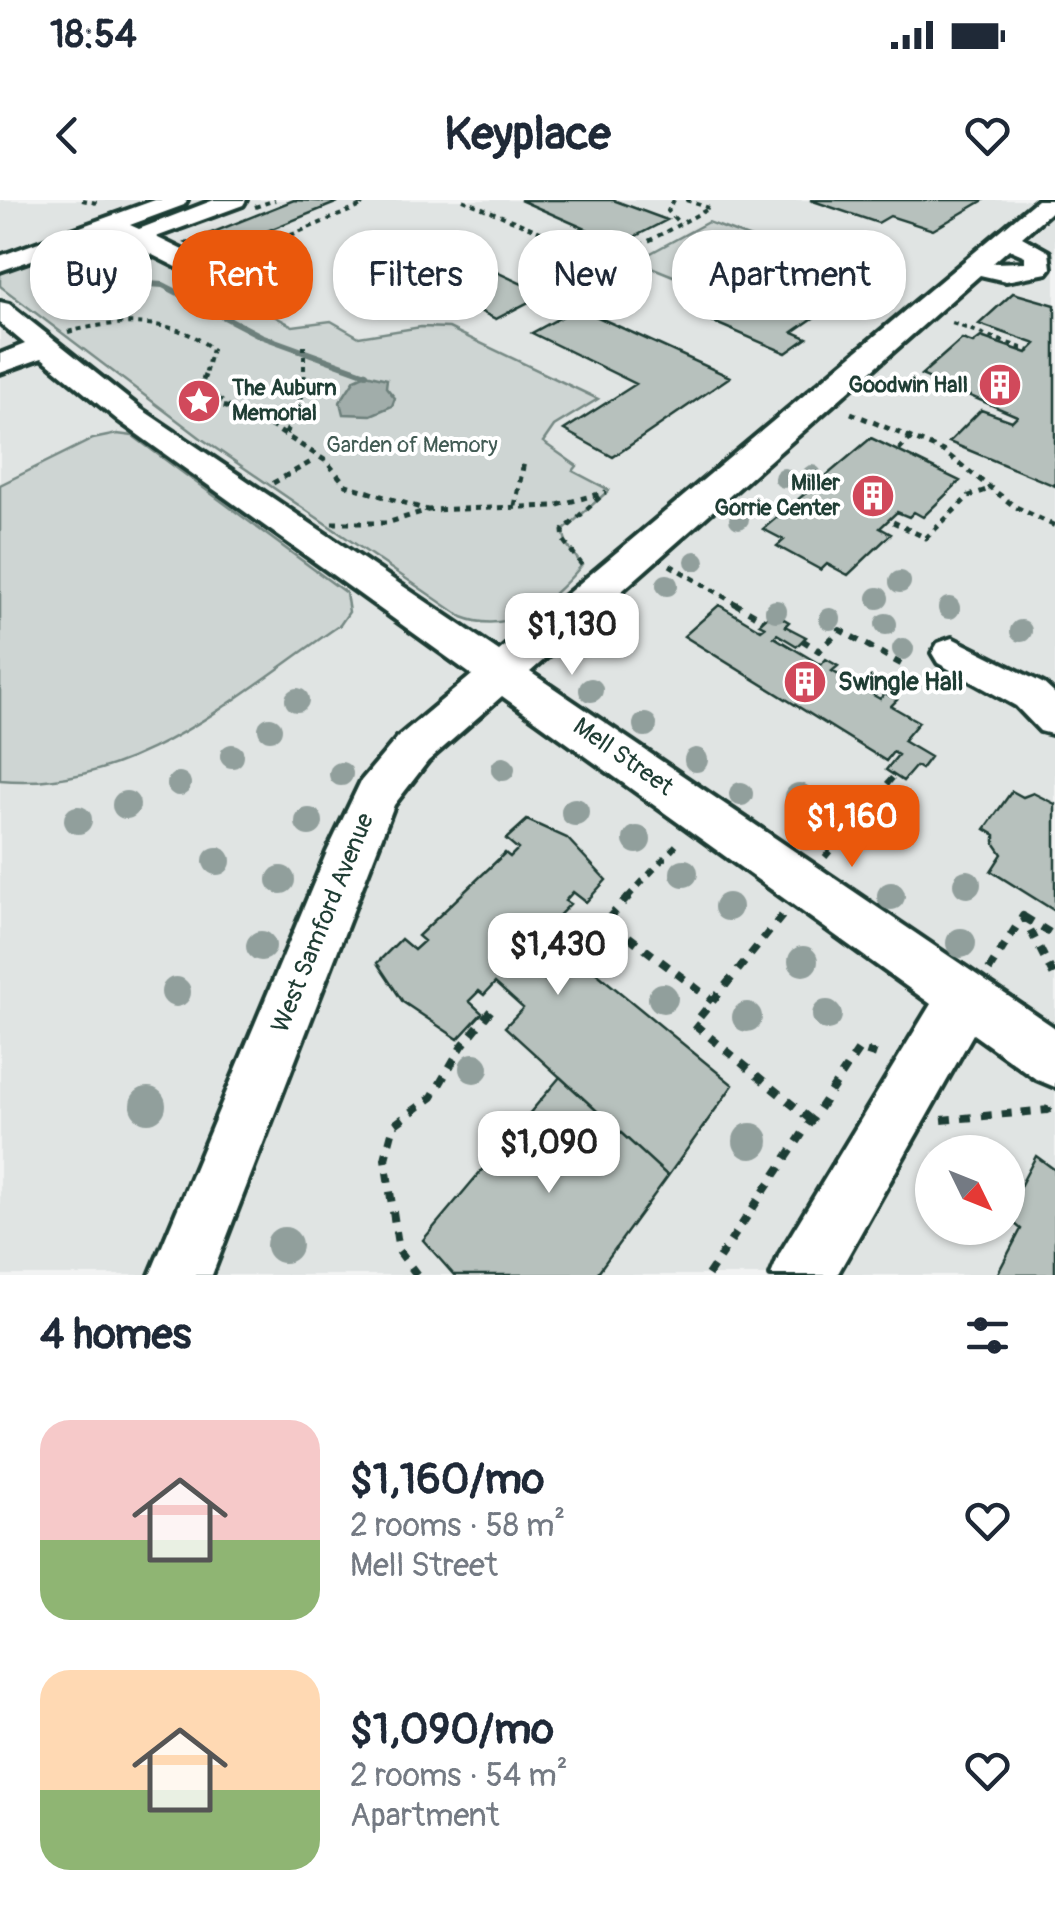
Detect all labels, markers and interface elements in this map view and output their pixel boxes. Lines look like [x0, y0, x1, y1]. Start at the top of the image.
text: 18:54 [50, 11, 137, 59]
text: Keyplace [444, 107, 611, 163]
icon: back [40, 108, 95, 163]
icon: heart [960, 108, 1015, 163]
chip: Buy [30, 230, 152, 320]
chip: Rent [172, 230, 313, 320]
chip: Filters [333, 230, 498, 320]
chip: New [518, 230, 652, 320]
chip: Apartment [672, 230, 906, 320]
building icon: Goodwin Hall [977, 362, 1023, 408]
place label: Goodwin Hall [849, 371, 968, 399]
place label: The Auburn Memorial [231, 374, 337, 427]
place icon: The Auburn Memorial [176, 378, 222, 424]
park label: Garden of Memory [326, 431, 498, 459]
place label: Miller Gorrie Center [715, 469, 841, 522]
building icon: Miller Gorrie Center [850, 473, 896, 519]
pin: $1,130 [491, 593, 653, 678]
text: $1,130 [527, 605, 617, 645]
building icon: Swingle Hall [782, 659, 828, 705]
place label: Swingle Hall [838, 667, 963, 698]
street label: Mell Street [567, 711, 680, 803]
pin: $1,160 [771, 785, 933, 870]
text: $1,160 [807, 797, 897, 837]
street label: West Samford Avenue [265, 808, 381, 1037]
pin: $1,430 [477, 913, 639, 998]
text: $1,430 [510, 925, 606, 965]
pin: $1,090 [468, 1111, 630, 1196]
text: $1,090 [500, 1123, 598, 1163]
north arrow [915, 1135, 1025, 1245]
map controls [915, 1135, 1025, 1245]
icon: filters [960, 1308, 1015, 1363]
text: 4 homes [40, 1309, 191, 1361]
text: $1,160/mo [350, 1454, 544, 1506]
icon: home [120, 1460, 240, 1580]
icon: heart [960, 1493, 1015, 1548]
text: 2 rooms · 58 m² [350, 1506, 565, 1546]
text: Mell Street [350, 1546, 498, 1586]
text: $1,090/mo [350, 1704, 554, 1756]
icon: home [120, 1710, 240, 1830]
icon: heart [960, 1743, 1015, 1798]
text: 2 rooms · 54 m² [350, 1756, 568, 1796]
text: Apartment [350, 1796, 499, 1836]

